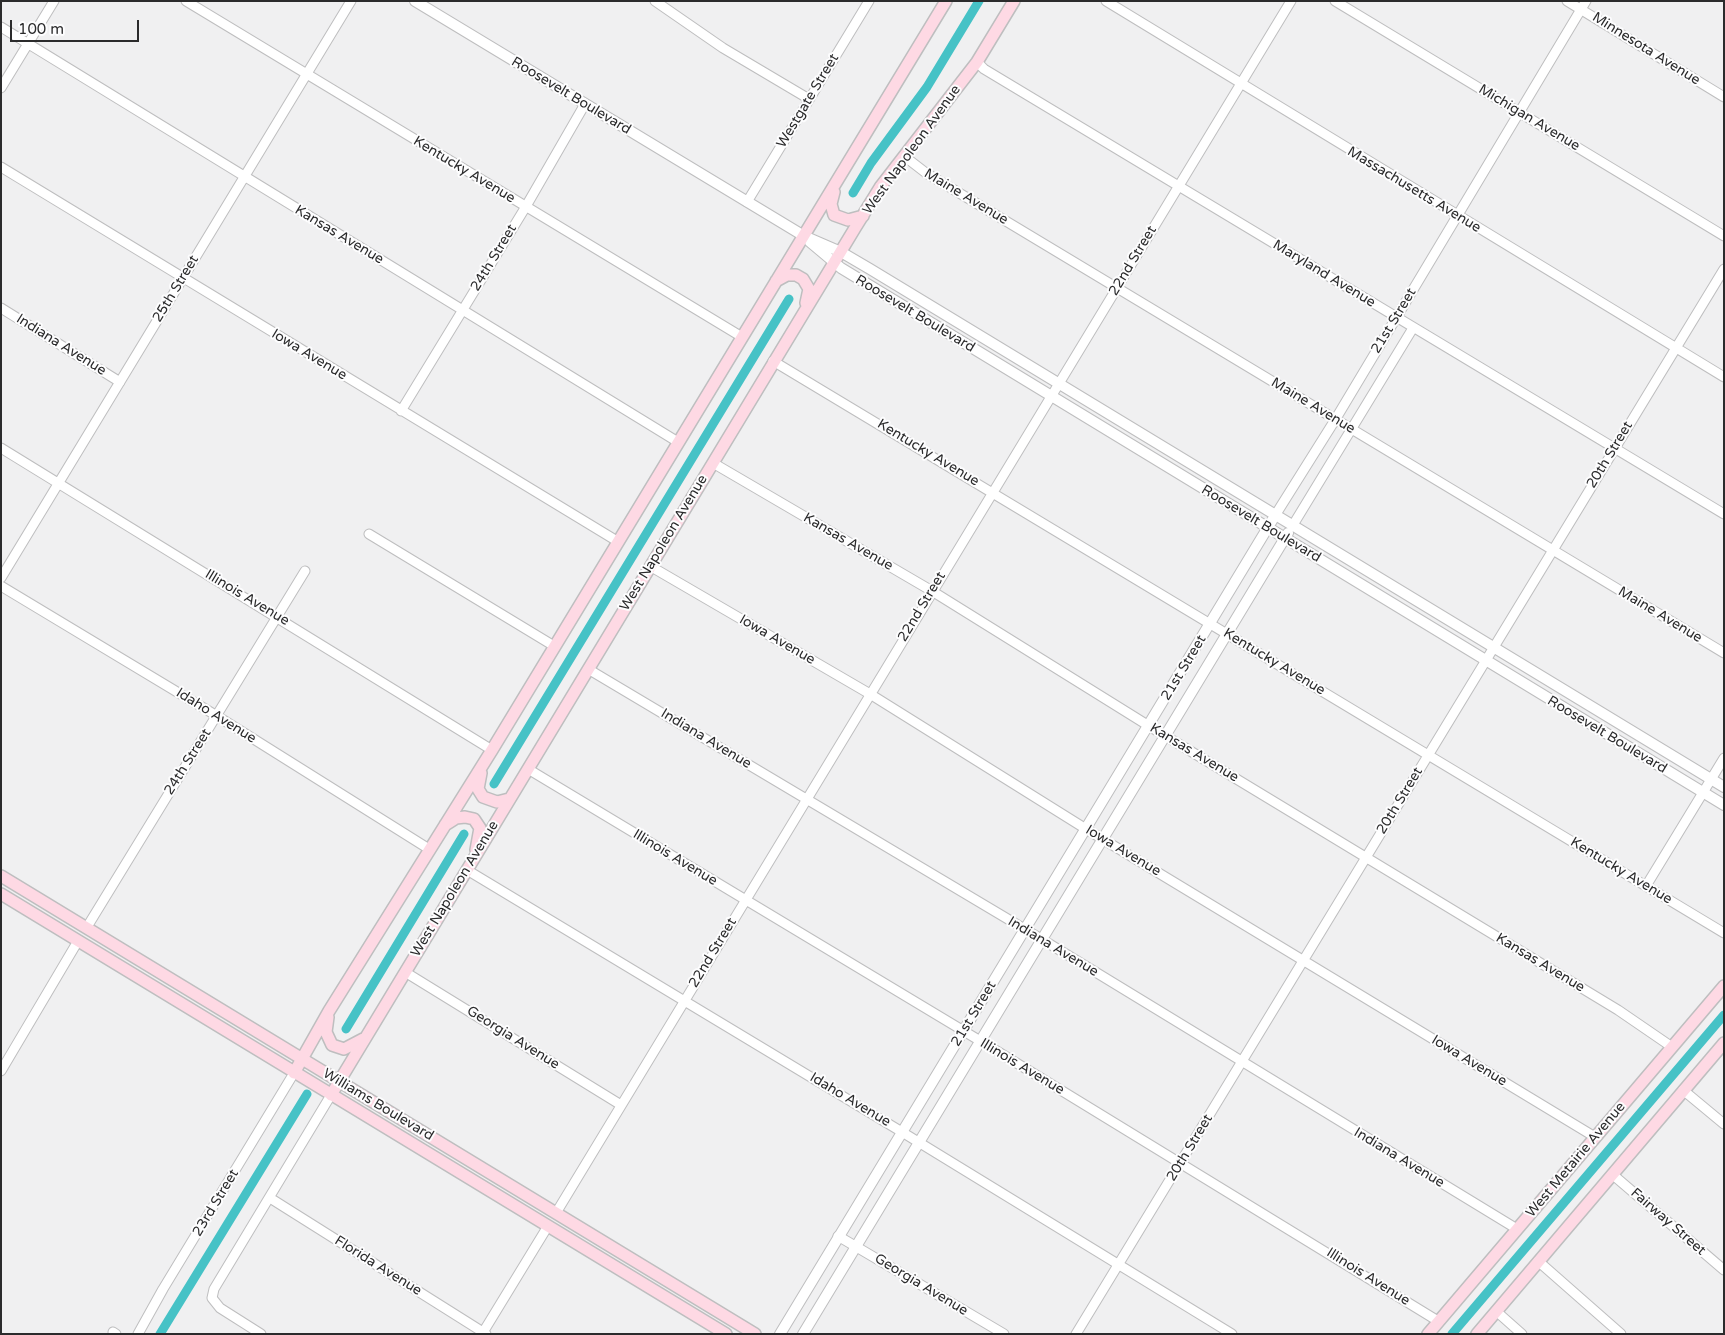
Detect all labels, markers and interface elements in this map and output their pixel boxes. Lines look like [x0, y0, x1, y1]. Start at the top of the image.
street label: Minnesota Avenue [1589, 9, 1703, 89]
scale bar [12, 10, 141, 42]
text: 100 m [18, 20, 64, 38]
street label: Westgate Street [773, 51, 843, 151]
street label: Roosevelt Boulevard [508, 54, 634, 138]
street label: Michigan Avenue [1475, 81, 1583, 155]
street label: West Napoleon Avenue [859, 82, 965, 218]
street label: Kentucky Avenue [410, 133, 518, 207]
street label: Massachusetts Avenue [1344, 143, 1484, 237]
street label: Maine Avenue [921, 165, 1011, 229]
street label: Kansas Avenue [291, 202, 387, 268]
street label: 24th Street [467, 221, 521, 295]
street label: 22nd Street [1106, 223, 1160, 299]
street label: Maryland Avenue [1270, 237, 1378, 311]
street label: 25th Street [149, 252, 203, 326]
street label: Roosevelt Boulevard [852, 272, 978, 356]
street label: 21st Street [1368, 285, 1420, 357]
street label: Indiana Avenue [13, 311, 109, 379]
street label: Iowa Avenue [268, 326, 350, 384]
street label: Maine Avenue [1268, 374, 1358, 438]
street label: Kentucky Avenue [874, 416, 982, 490]
street label: 20th Street [1583, 418, 1637, 492]
street label: West Napoleon Avenue [617, 472, 711, 614]
street label: Roosevelt Boulevard [1198, 482, 1324, 566]
street label: Kansas Avenue [800, 510, 896, 574]
street label: Illinois Avenue [202, 566, 292, 630]
street label: 22nd Street [895, 569, 949, 645]
street label: Maine Avenue [1615, 583, 1705, 647]
street label: Iowa Avenue [736, 612, 818, 668]
street label: Kentucky Avenue [1220, 625, 1328, 699]
street label: 21st Street [1158, 632, 1210, 704]
street label: Idaho Avenue [173, 685, 259, 747]
street label: Roosevelt Boulevard [1544, 693, 1670, 777]
street label: Indiana Avenue [658, 705, 754, 773]
street label: Kansas Avenue [1146, 720, 1242, 786]
street label: 24th Street [161, 726, 215, 798]
street label: 20th Street [1373, 764, 1427, 838]
street label: West Napoleon Avenue [408, 818, 502, 960]
street label: Iowa Avenue [1082, 822, 1164, 880]
street label: Illinois Avenue [630, 826, 720, 890]
street label: Kentucky Avenue [1567, 834, 1675, 908]
street label: Indiana Avenue [1005, 913, 1101, 981]
street label: 22nd Street [686, 915, 740, 991]
street label: Kansas Avenue [1492, 930, 1588, 996]
street label: 21st Street [948, 978, 1000, 1050]
street label: Georgia Avenue [464, 1003, 562, 1073]
street label: Iowa Avenue [1428, 1032, 1510, 1090]
street label: Illinois Avenue [977, 1035, 1067, 1099]
street label: Williams Boulevard [320, 1065, 436, 1145]
street label: Idaho Avenue [807, 1069, 893, 1131]
street label: West Metairie Avenue [1523, 1099, 1629, 1221]
street label: 20th Street [1163, 1111, 1217, 1185]
street label: Indiana Avenue [1351, 1124, 1447, 1192]
street label: 23rd Street [189, 1166, 243, 1240]
street label: Fairway Street [1627, 1185, 1709, 1259]
street label: Florida Avenue [331, 1232, 425, 1300]
street label: Illinois Avenue [1323, 1245, 1413, 1309]
street label: Georgia Avenue [871, 1250, 971, 1320]

